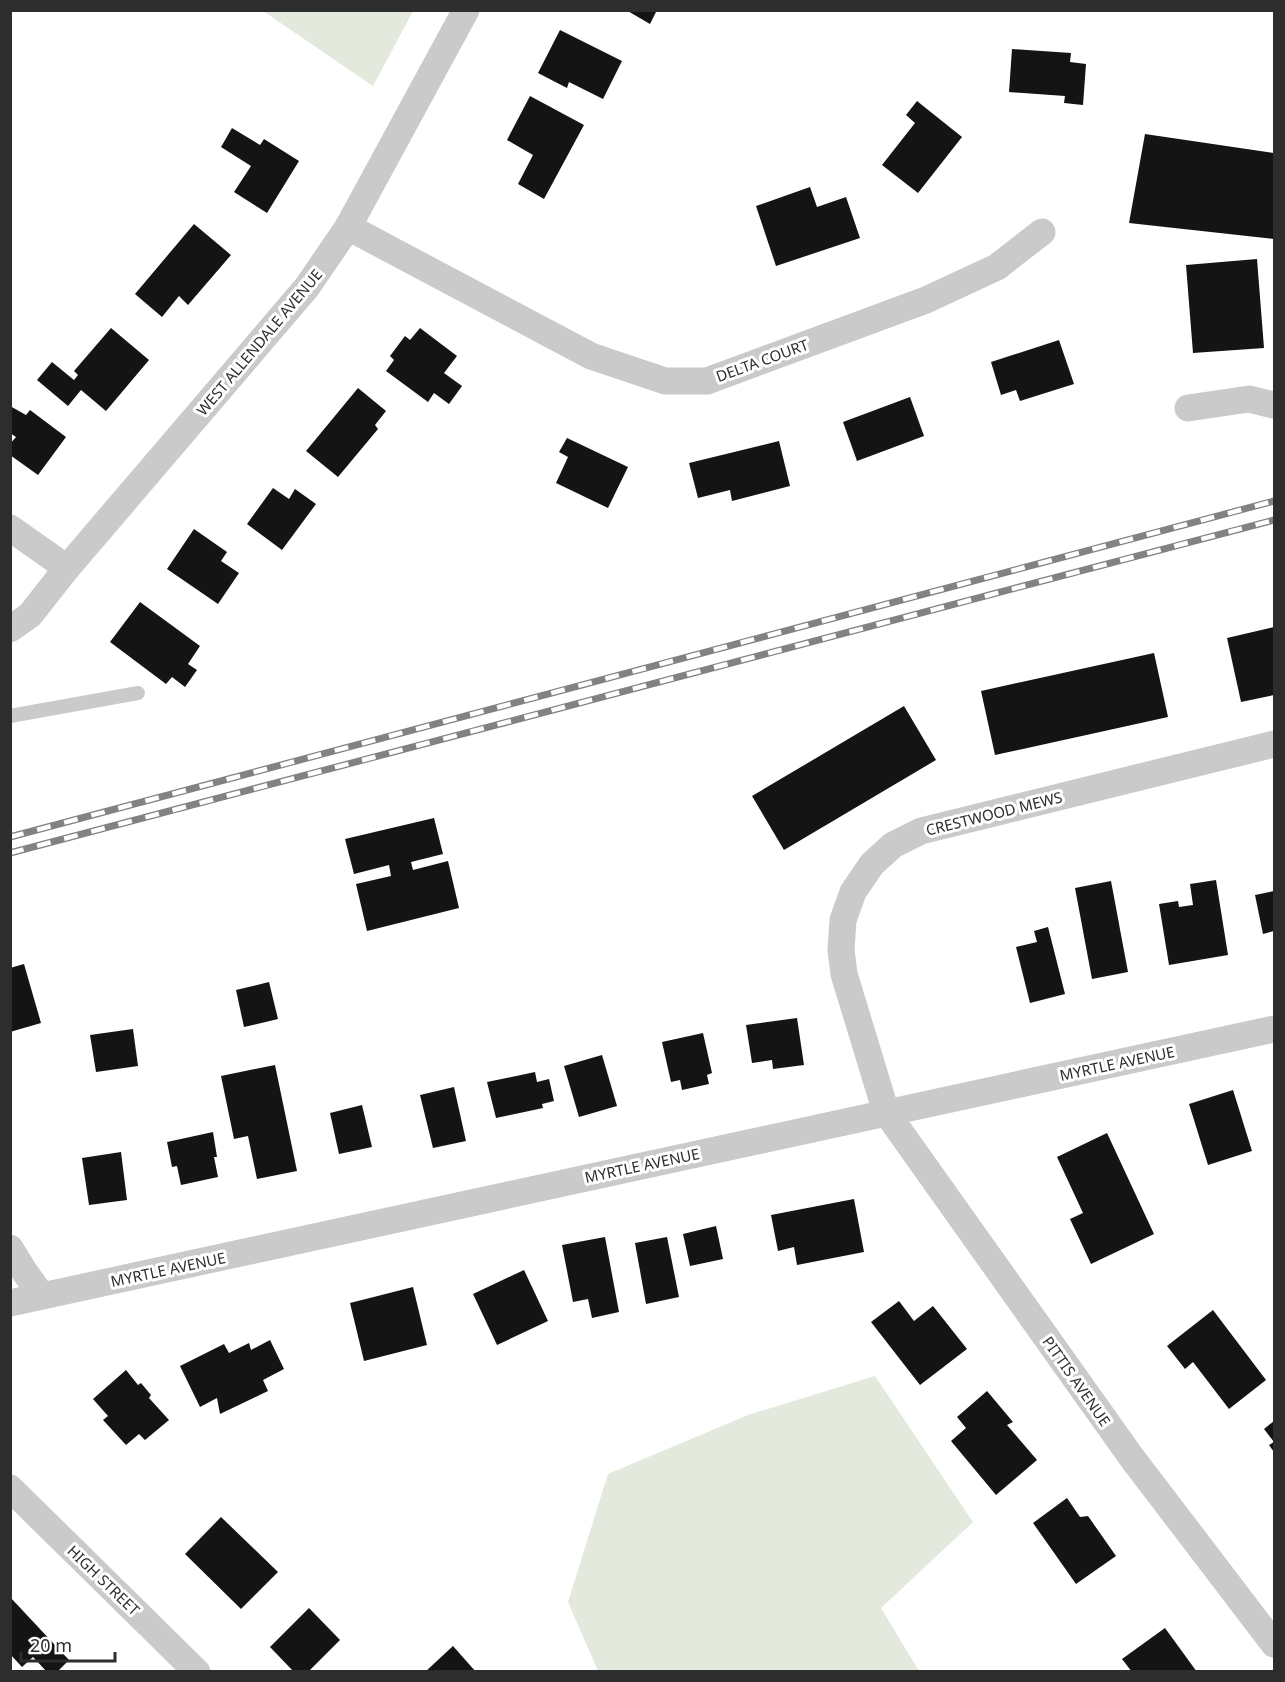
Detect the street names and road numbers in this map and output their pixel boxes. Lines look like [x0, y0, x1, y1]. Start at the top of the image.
street label: WEST ALLENDALE AVENUE [192, 265, 326, 419]
street label: DELTA COURT [713, 334, 812, 386]
street label: CRESTWOOD MEWS [924, 786, 1064, 840]
street label: MYRTLE AVENUE [1058, 1041, 1176, 1085]
street label: MYRTLE AVENUE [583, 1143, 701, 1187]
street label: MYRTLE AVENUE [109, 1247, 227, 1291]
street label: PITTIS AVENUE [1039, 1332, 1115, 1430]
street label: HIGH STREET [64, 1540, 145, 1620]

